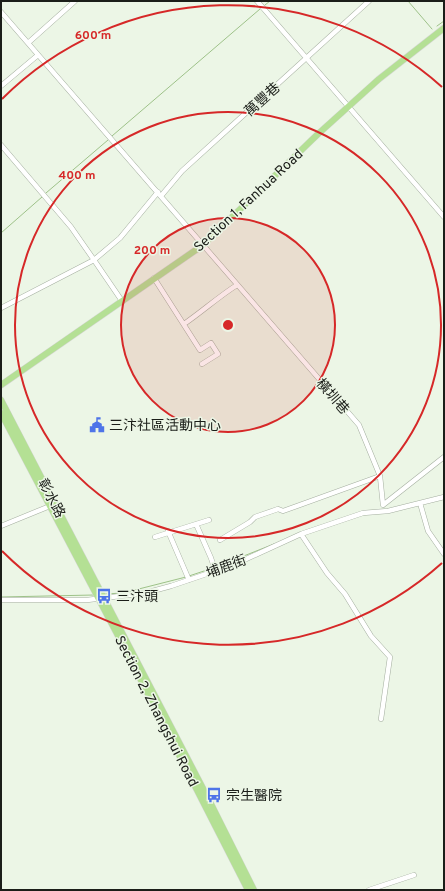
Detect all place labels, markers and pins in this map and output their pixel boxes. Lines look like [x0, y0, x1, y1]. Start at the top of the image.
centre of rings [221, 318, 235, 332]
public building icon: 三汴社區活動中心 [88, 416, 106, 434]
place label: 三汴社區活動中心 [109, 418, 221, 435]
bus stop icon: 三汴頭 [95, 587, 113, 605]
place label: 三汴頭 [116, 589, 158, 606]
bus stop icon: 宗生醫院 [205, 786, 223, 804]
place label: 宗生醫院 [226, 788, 282, 805]

